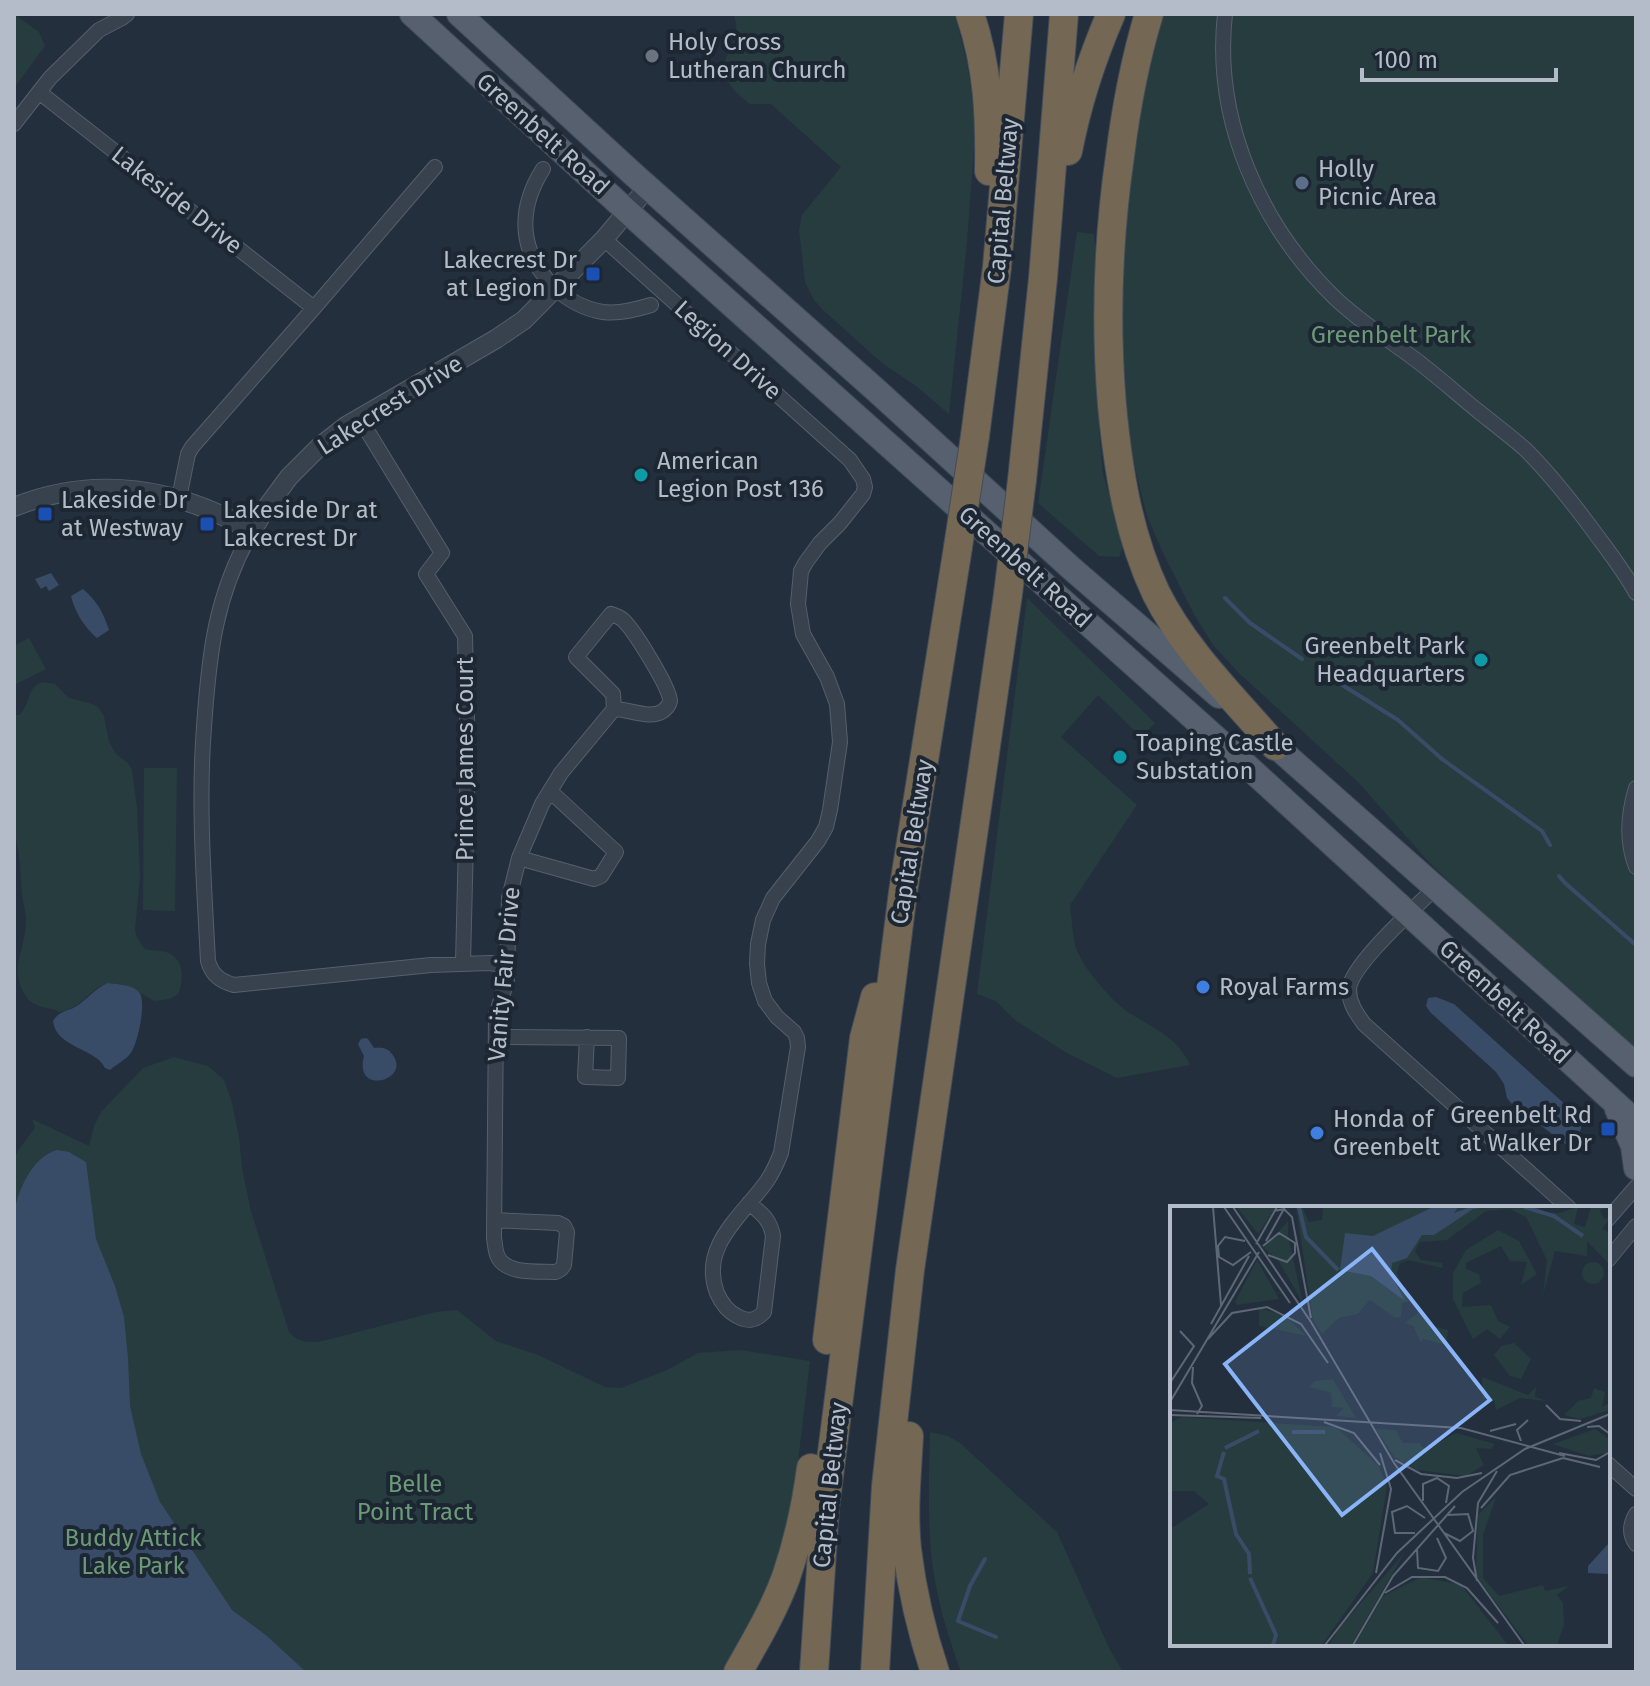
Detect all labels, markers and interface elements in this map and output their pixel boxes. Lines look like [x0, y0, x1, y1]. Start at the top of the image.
place label: Holy Cross Lutheran Church [668, 28, 847, 84]
scale bar [1362, 32, 1556, 82]
text: 100 m [1374, 46, 1438, 74]
marker: Holy Cross Lutheran Church [643, 47, 661, 65]
street label: Greenbelt Road [471, 67, 615, 201]
street label: Capital Beltway [982, 117, 1024, 285]
street label: Lakeside Drive [106, 140, 248, 260]
place label: Holly Picnic Area [1318, 155, 1437, 211]
marker: Holly Picnic Area [1293, 174, 1311, 192]
place label: Lakecrest Dr at Legion Dr [443, 246, 578, 302]
marker: Lakecrest Dr at Legion Dr [584, 265, 602, 283]
street label: Legion Drive [669, 295, 787, 405]
park label: Greenbelt Park [1311, 321, 1472, 349]
street label: Lakecrest Drive [312, 349, 468, 461]
place label: American Legion Post 136 [657, 447, 824, 503]
marker: American Legion Post 136 [632, 466, 650, 484]
place label: Lakeside Dr at Westway [61, 486, 188, 542]
place label: Lakeside Dr at Lakecrest Dr [223, 496, 378, 552]
street label: Greenbelt Road [953, 500, 1097, 634]
marker: Lakeside Dr at Westway [36, 505, 54, 523]
marker: Lakeside Dr at Lakecrest Dr [198, 515, 216, 533]
place label: Greenbelt Park Headquarters [1304, 632, 1466, 688]
marker: Greenbelt Park Headquarters [1472, 651, 1490, 669]
street label: Prince James Court [451, 656, 479, 861]
place label: Toaping Castle Substation [1136, 729, 1294, 785]
marker: Toaping Castle Substation [1111, 748, 1129, 766]
street label: Capital Beltway [885, 757, 939, 927]
street label: Vanity Fair Drive [482, 886, 526, 1062]
street label: Greenbelt Road [1434, 934, 1576, 1070]
place label: Royal Farms [1219, 973, 1349, 1001]
marker: Royal Farms [1194, 978, 1212, 996]
place label: Greenbelt Rd at Walker Dr [1450, 1101, 1593, 1157]
place label: Honda of Greenbelt [1333, 1105, 1440, 1161]
marker: Greenbelt Rd at Walker Dr [1599, 1120, 1617, 1138]
marker: Honda of Greenbelt [1308, 1124, 1326, 1142]
inset map [1170, 1206, 1610, 1646]
street label: Capital Beltway [807, 1400, 853, 1569]
park label: Belle Point Tract [357, 1470, 474, 1526]
park label: Buddy Attick Lake Park [64, 1524, 202, 1580]

